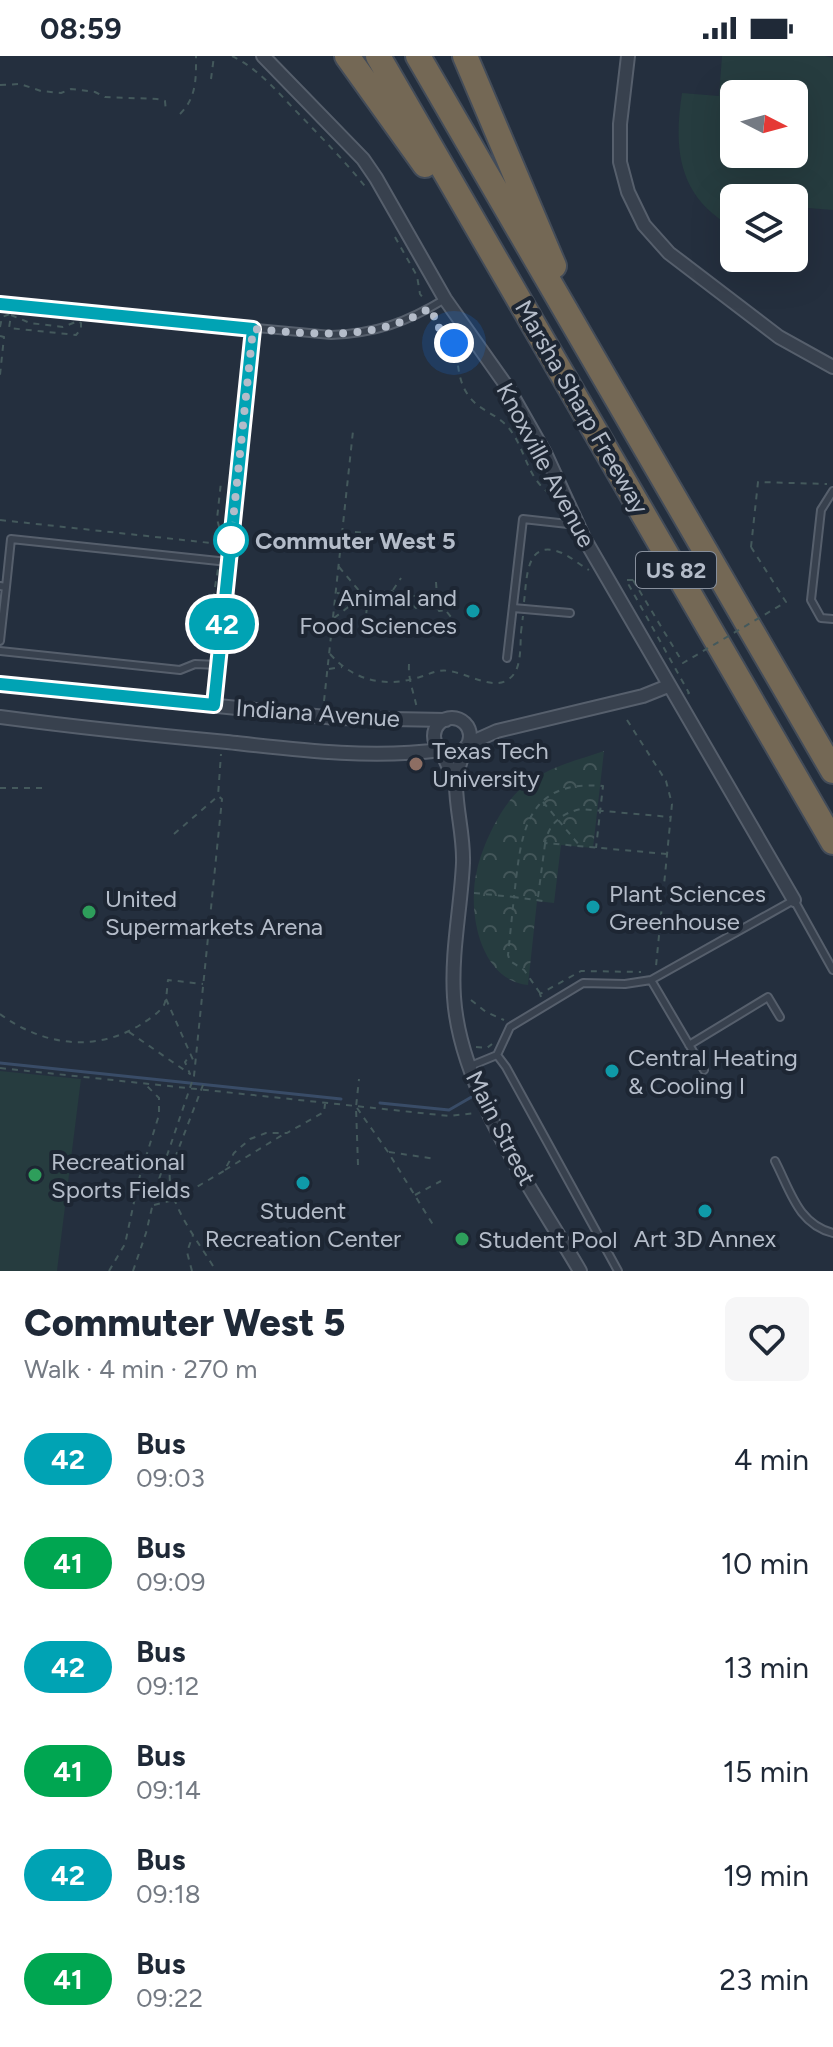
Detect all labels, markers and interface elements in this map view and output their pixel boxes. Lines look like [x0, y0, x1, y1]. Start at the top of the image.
text: 08:59 [40, 10, 122, 47]
north arrow [720, 80, 808, 168]
map controls [720, 80, 808, 272]
button: layers [720, 184, 808, 272]
street label: Marsha Sharp Freeway [509, 295, 655, 519]
your location [434, 323, 474, 363]
street label: Knoxville Avenue [490, 378, 602, 552]
marker: Commuter West 5 [214, 523, 248, 557]
place label: Commuter West 5 [255, 526, 456, 555]
road number: US 82 [636, 552, 716, 588]
place label: Animal and Food Sciences [299, 583, 457, 640]
line badge: 42 [186, 598, 258, 650]
marker: Animal and Food Sciences [464, 602, 482, 620]
text: 42 [205, 607, 239, 641]
street label: Indiana Avenue [235, 693, 401, 733]
place label: Texas Tech University [432, 736, 549, 793]
marker: Texas Tech University [407, 755, 425, 773]
place label: Plant Sciences Greenhouse [609, 879, 766, 936]
place label: United Supermarkets Arena [105, 884, 323, 941]
marker: Plant Sciences Greenhouse [584, 898, 602, 916]
marker: United Supermarkets Arena [80, 903, 98, 921]
place label: Central Heating & Cooling I [628, 1043, 798, 1100]
marker: Central Heating & Cooling I [603, 1062, 621, 1080]
street label: Main Street [460, 1066, 542, 1190]
place label: Recreational Sports Fields [51, 1147, 190, 1204]
marker: Recreational Sports Fields [26, 1166, 44, 1184]
marker: Student Recreation Center [294, 1174, 312, 1192]
place label: Student Recreation Center [205, 1196, 401, 1253]
marker: Art 3D Annex [696, 1202, 714, 1220]
place label: Art 3D Annex [634, 1224, 777, 1253]
place label: Student Pool [478, 1225, 618, 1254]
marker: Student Pool [453, 1230, 471, 1248]
button: heart [725, 1297, 809, 1381]
text: Commuter West 5 [24, 1300, 346, 1346]
text: Walk · 4 min · 270 m [24, 1353, 257, 1385]
text: Bus [136, 1425, 185, 1462]
text: 4 min [734, 1441, 809, 1478]
text: 42 [51, 1442, 85, 1476]
text: 09:03 [136, 1462, 205, 1494]
text: Bus [136, 1529, 185, 1566]
text: 10 min [721, 1545, 809, 1582]
text: 41 [53, 1546, 83, 1580]
text: 09:09 [136, 1566, 205, 1598]
text: Bus [136, 1633, 185, 1670]
text: 13 min [724, 1649, 809, 1686]
text: 42 [51, 1650, 85, 1684]
text: 09:12 [136, 1670, 199, 1702]
text: Bus [136, 1737, 185, 1774]
text: 15 min [723, 1753, 809, 1790]
text: 41 [53, 1754, 83, 1788]
text: 09:14 [136, 1774, 201, 1806]
text: Bus [136, 1841, 185, 1878]
text: 19 min [723, 1857, 809, 1894]
text: 42 [51, 1858, 85, 1892]
text: 09:18 [136, 1878, 201, 1910]
text: Bus [136, 1945, 185, 1982]
text: 23 min [719, 1961, 809, 1998]
text: 41 [53, 1962, 83, 1996]
text: 09:22 [136, 1982, 203, 2014]

